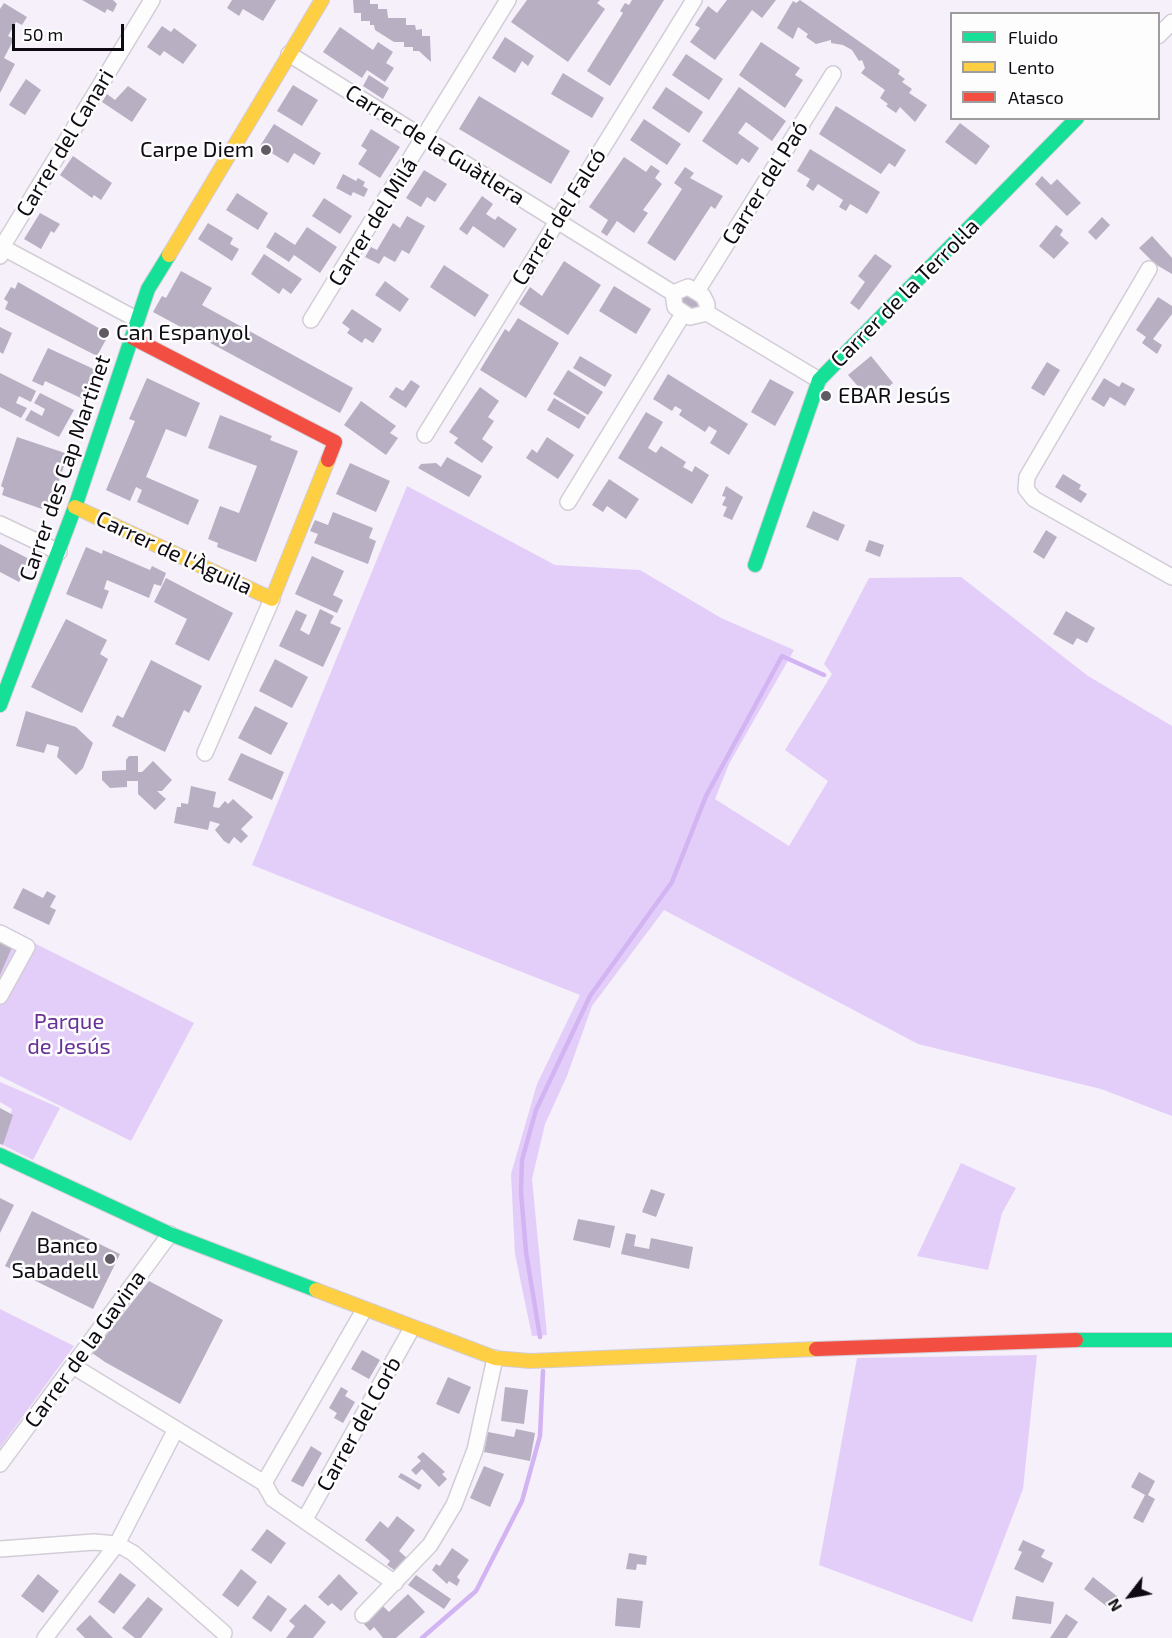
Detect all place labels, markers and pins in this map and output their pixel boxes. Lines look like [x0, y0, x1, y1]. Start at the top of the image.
place label: Carpe Diem [140, 137, 254, 163]
marker: Carpe Diem [259, 143, 273, 157]
place label: Can Espanyol [116, 320, 250, 346]
marker: Can Espanyol [97, 326, 111, 340]
place label: EBAR Jesús [838, 383, 950, 409]
marker: EBAR Jesús [819, 389, 833, 403]
place label: Banco Sabadell [11, 1233, 98, 1284]
marker: Banco Sabadell [103, 1252, 117, 1266]

